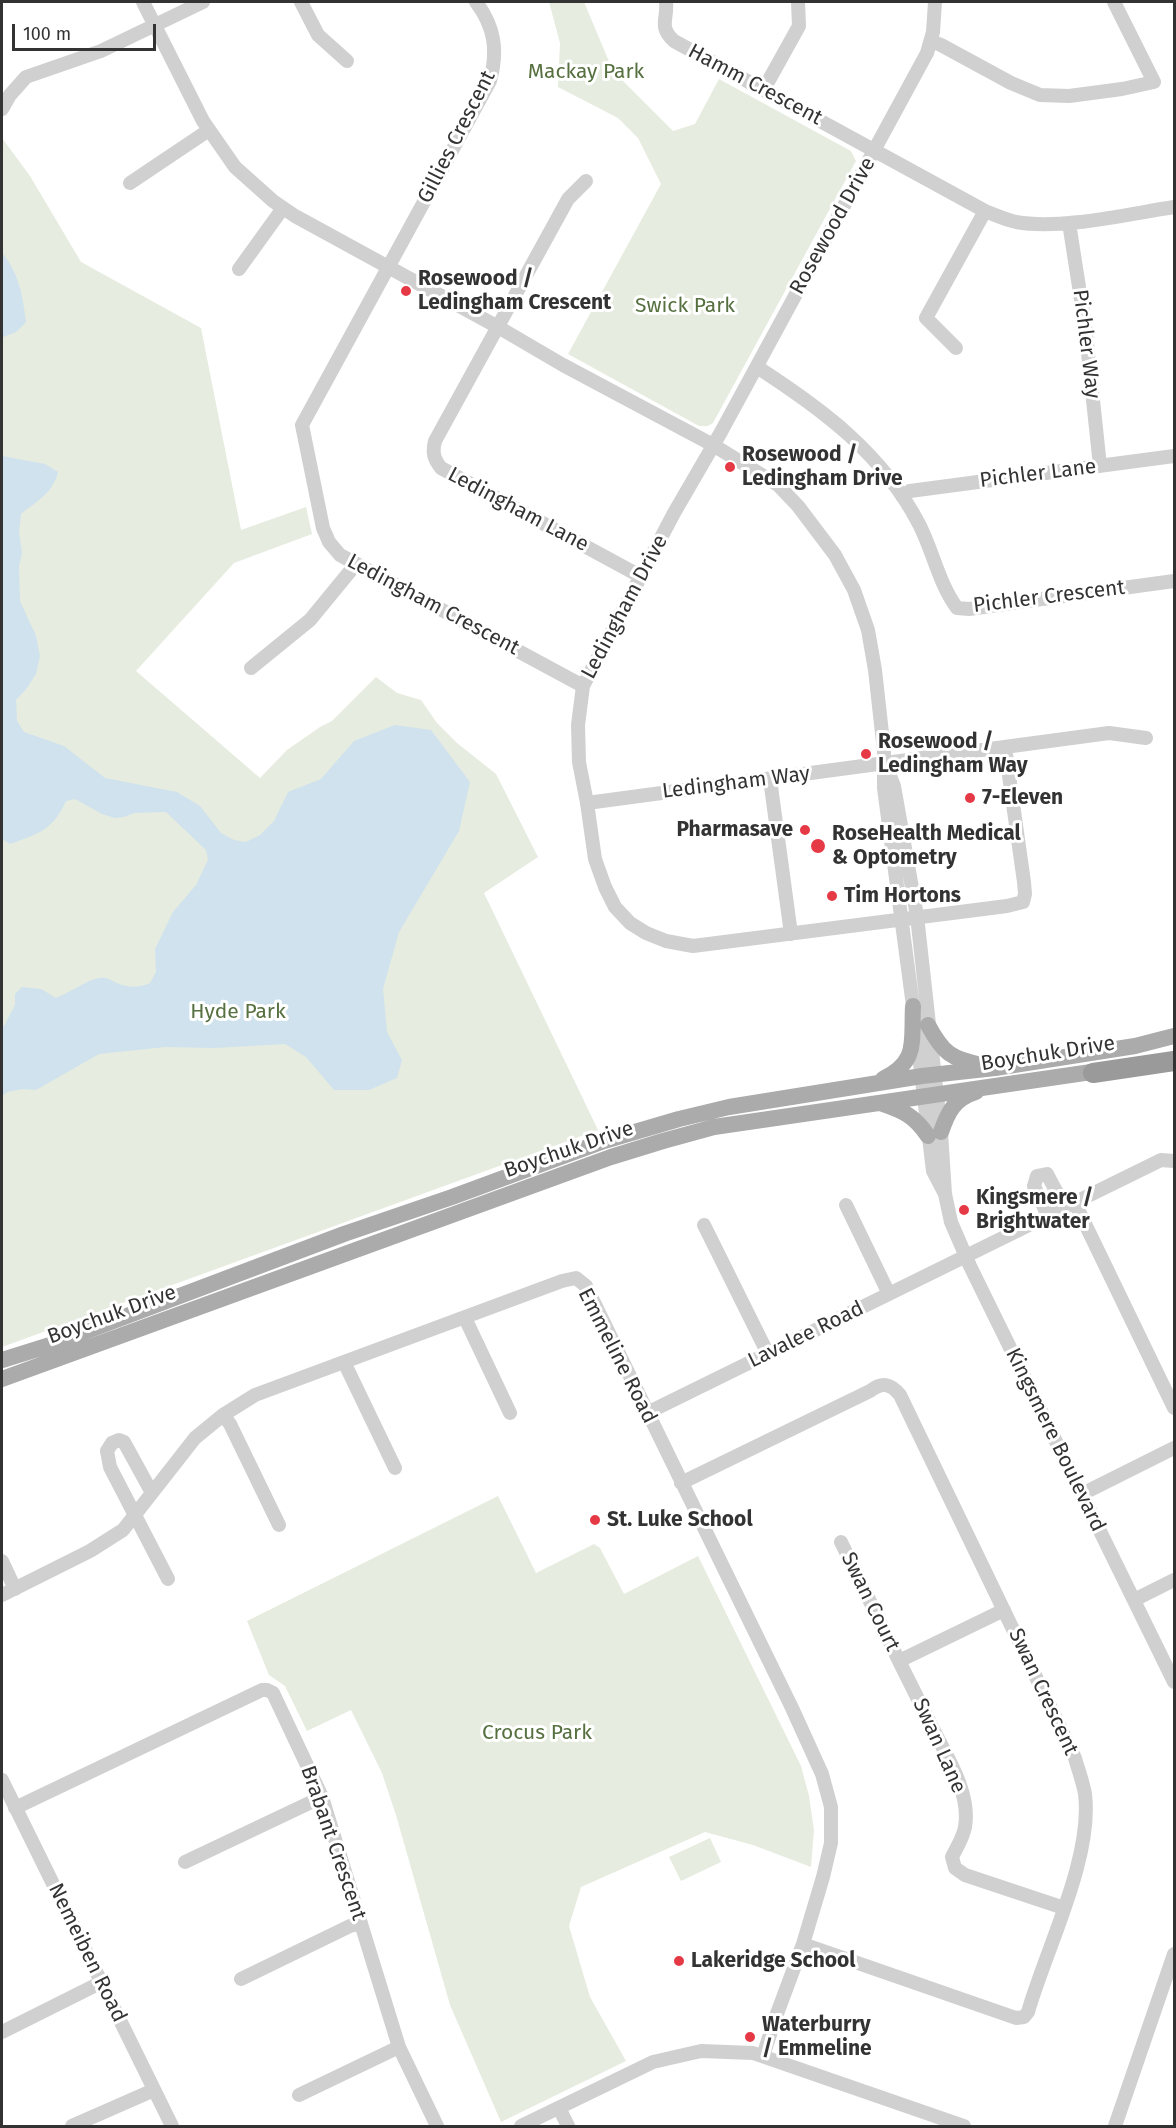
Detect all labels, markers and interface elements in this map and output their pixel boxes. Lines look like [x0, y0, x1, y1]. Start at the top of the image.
scale bar [15, 12, 159, 50]
text: 100 m [23, 23, 71, 45]
street label: Hamm Crescent [684, 39, 826, 131]
park label: Mackay Park [528, 59, 644, 85]
street label: Gillies Crescent [413, 67, 501, 207]
street label: Rosewood Drive [785, 153, 881, 299]
place label: Rosewood / Ledingham Crescent [418, 266, 611, 316]
marker: Rosewood / Ledingham Crescent [399, 284, 413, 298]
street label: Pichler Way [1067, 288, 1105, 400]
park label: Swick Park [635, 293, 735, 319]
place label: Rosewood / Ledingham Drive [742, 442, 903, 492]
street label: Pichler Lane [978, 454, 1098, 494]
marker: Rosewood / Ledingham Drive [723, 460, 737, 474]
street label: Ledingham Lane [443, 462, 593, 558]
street label: Ledingham Drive [576, 531, 674, 683]
street label: Ledingham Crescent [343, 549, 523, 661]
street label: Pichler Crescent [972, 575, 1126, 619]
place label: Rosewood / Ledingham Way [878, 729, 1028, 779]
marker: Rosewood / Ledingham Way [859, 747, 873, 761]
street label: Ledingham Way [661, 761, 811, 805]
place label: 7-Eleven [982, 785, 1063, 811]
marker: 7-Eleven [963, 791, 977, 805]
place label: Pharmasave [676, 817, 793, 843]
place label: RoseHealth Medical & Optometry [832, 821, 1021, 871]
marker: Pharmasave [798, 823, 812, 837]
marker: RoseHealth Medical & Optometry [809, 837, 827, 855]
place label: Tim Hortons [844, 883, 961, 909]
marker: Tim Hortons [825, 889, 839, 903]
park label: Hyde Park [190, 999, 286, 1025]
street label: Boychuk Drive [979, 1031, 1117, 1077]
street label: Boychuk Drive [501, 1116, 637, 1184]
place label: Kingsmere / Brightwater [976, 1185, 1093, 1235]
marker: Kingsmere / Brightwater [957, 1203, 971, 1217]
street label: Boychuk Drive [44, 1280, 180, 1350]
street label: Emmeline Road [572, 1284, 662, 1428]
street label: Lavalee Road [744, 1296, 868, 1374]
street label: Kingsmere Boulevard [1000, 1344, 1110, 1536]
place label: St. Luke School [607, 1507, 753, 1533]
marker: St. Luke School [588, 1513, 602, 1527]
street label: Swan Court [835, 1548, 905, 1656]
street label: Swan Crescent [1003, 1625, 1083, 1759]
street label: Swan Lane [907, 1695, 971, 1797]
park label: Crocus Park [482, 1720, 592, 1746]
street label: Brabant Crescent [295, 1762, 371, 1924]
street label: Nemeiben Road [42, 1879, 132, 2027]
place label: Lakeridge School [691, 1948, 856, 1974]
marker: Lakeridge School [672, 1954, 686, 1968]
place label: Waterburry / Emmeline [762, 2012, 872, 2062]
marker: Waterburry / Emmeline [743, 2030, 757, 2044]

